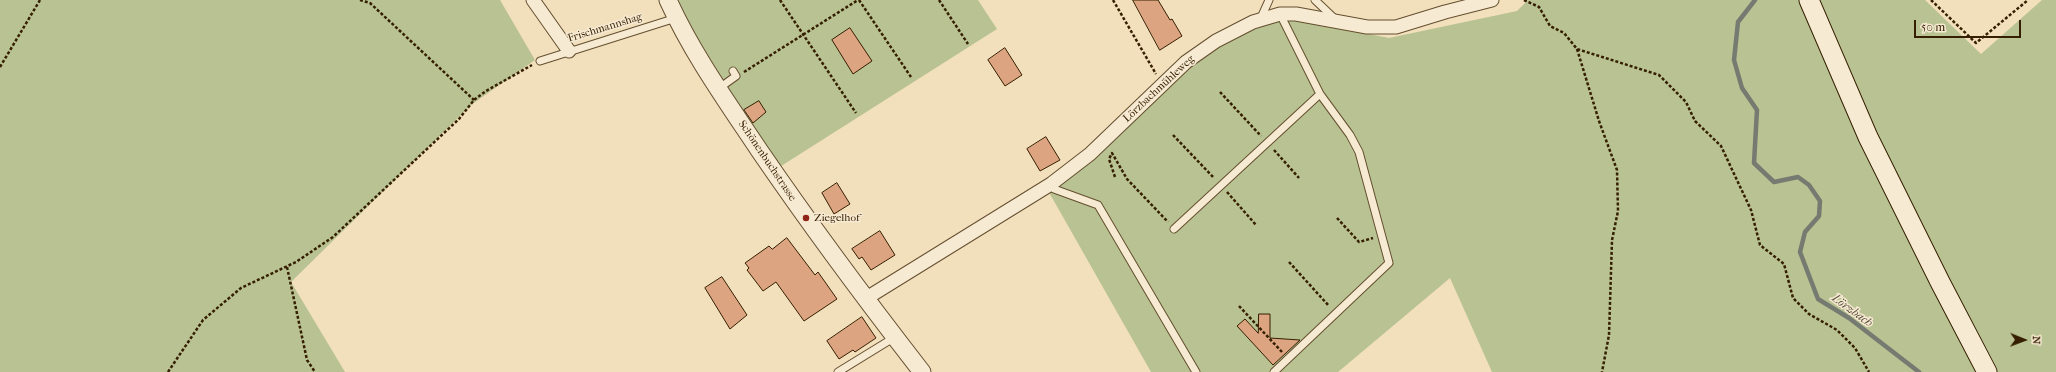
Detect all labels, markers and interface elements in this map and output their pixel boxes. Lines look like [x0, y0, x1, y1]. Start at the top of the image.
street label: Frischmannshag [566, 10, 644, 46]
scale bar [1916, 12, 2023, 38]
text: 50 m [1921, 20, 1945, 34]
street label: Lörzbachmühleweg [1121, 53, 1197, 125]
street label: Schönenbuchstrasse [735, 118, 799, 204]
place label: Ziegelhof [814, 211, 860, 225]
marker: Ziegelhof [801, 213, 811, 223]
water label: Lörzbach [1829, 291, 1875, 331]
north arrow [2004, 320, 2044, 360]
text: N [2030, 336, 2043, 345]

